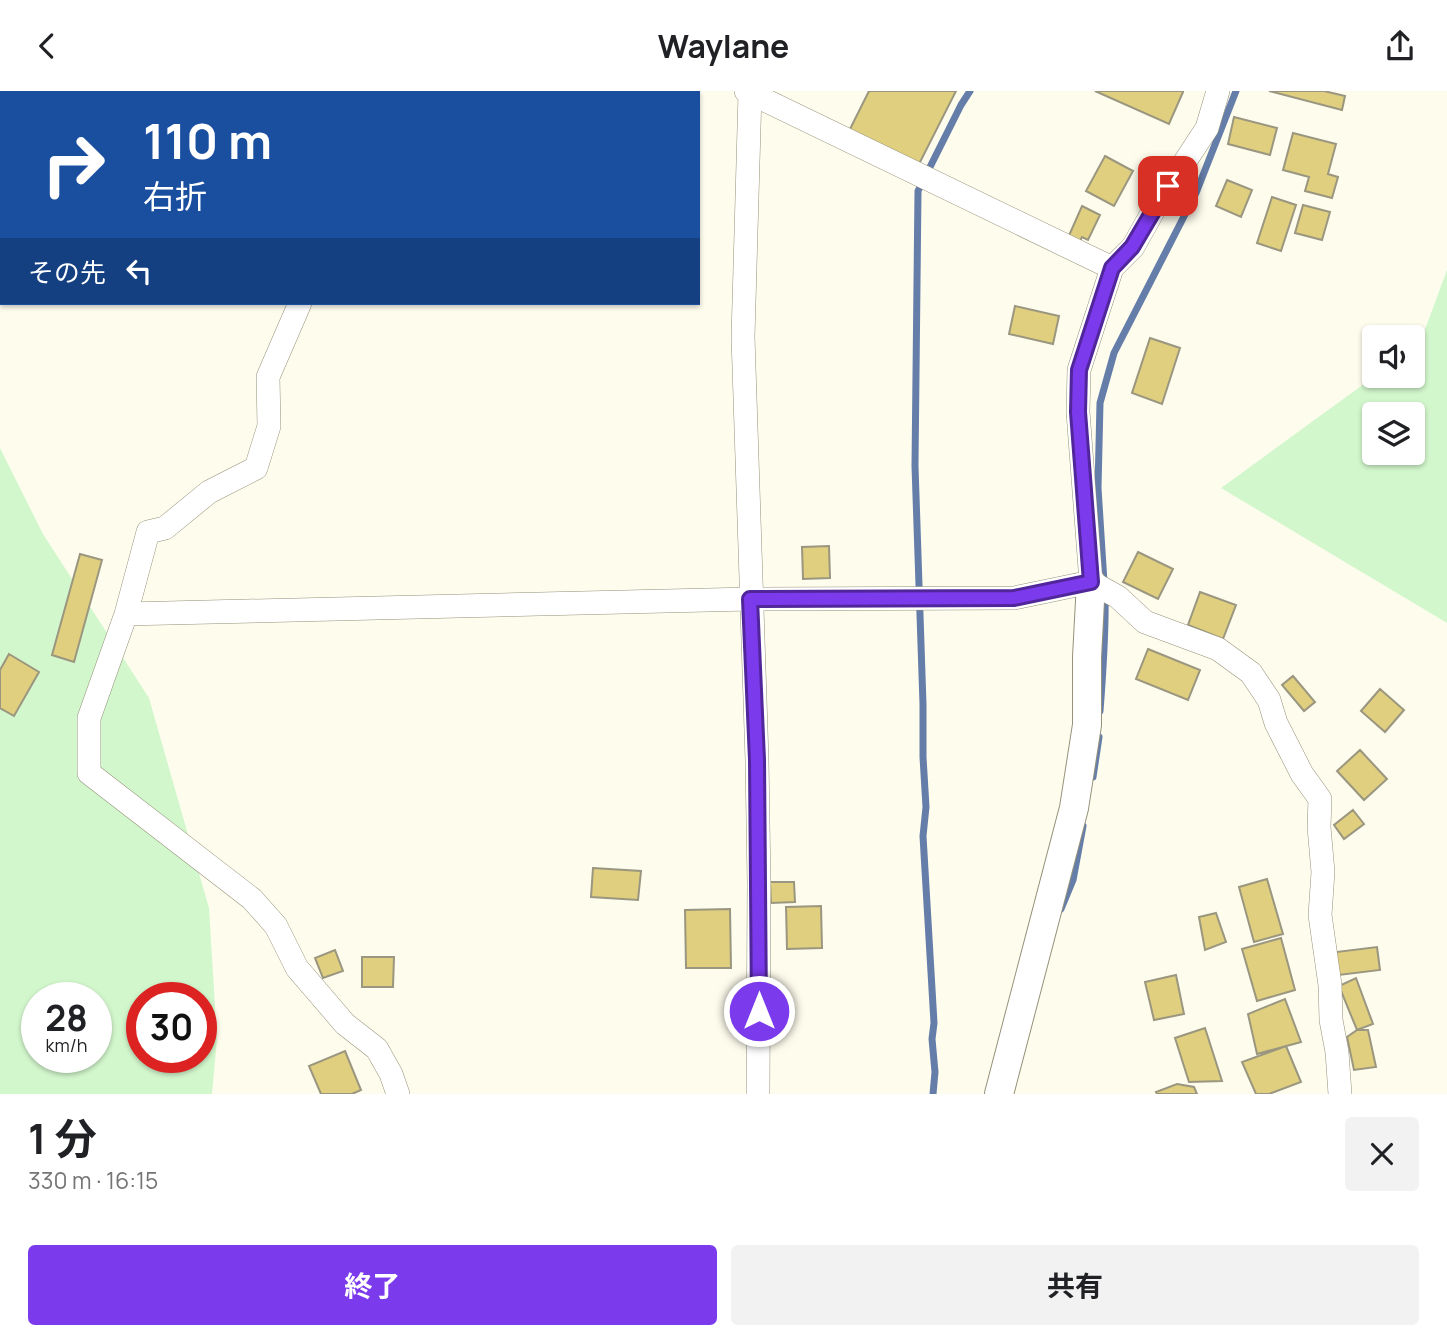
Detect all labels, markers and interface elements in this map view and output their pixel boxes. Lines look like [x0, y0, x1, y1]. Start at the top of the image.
text: Waylane [658, 24, 789, 68]
icon: back [28, 27, 66, 65]
icon: share [1381, 27, 1419, 65]
text: 110 m [143, 107, 272, 174]
icon: right [28, 119, 119, 210]
pin [1138, 156, 1198, 216]
icon: arrive [1149, 167, 1187, 205]
text: 右折 [143, 174, 207, 218]
icon: left [120, 252, 158, 290]
text: その先 [28, 254, 106, 290]
map controls [1362, 325, 1425, 465]
button: sound [1362, 325, 1425, 388]
button: layers [1362, 402, 1425, 465]
position arrow [722, 974, 796, 1048]
speed limit sign: 30 [126, 982, 217, 1073]
text: 28 [45, 994, 88, 1042]
text: km/h [46, 1033, 87, 1057]
text: 1 分 [28, 1109, 97, 1167]
button: close [1345, 1117, 1419, 1191]
text: 330 m · 16:15 [28, 1164, 158, 1196]
button: 終了 [28, 1245, 717, 1325]
button: 共有 [731, 1245, 1419, 1325]

